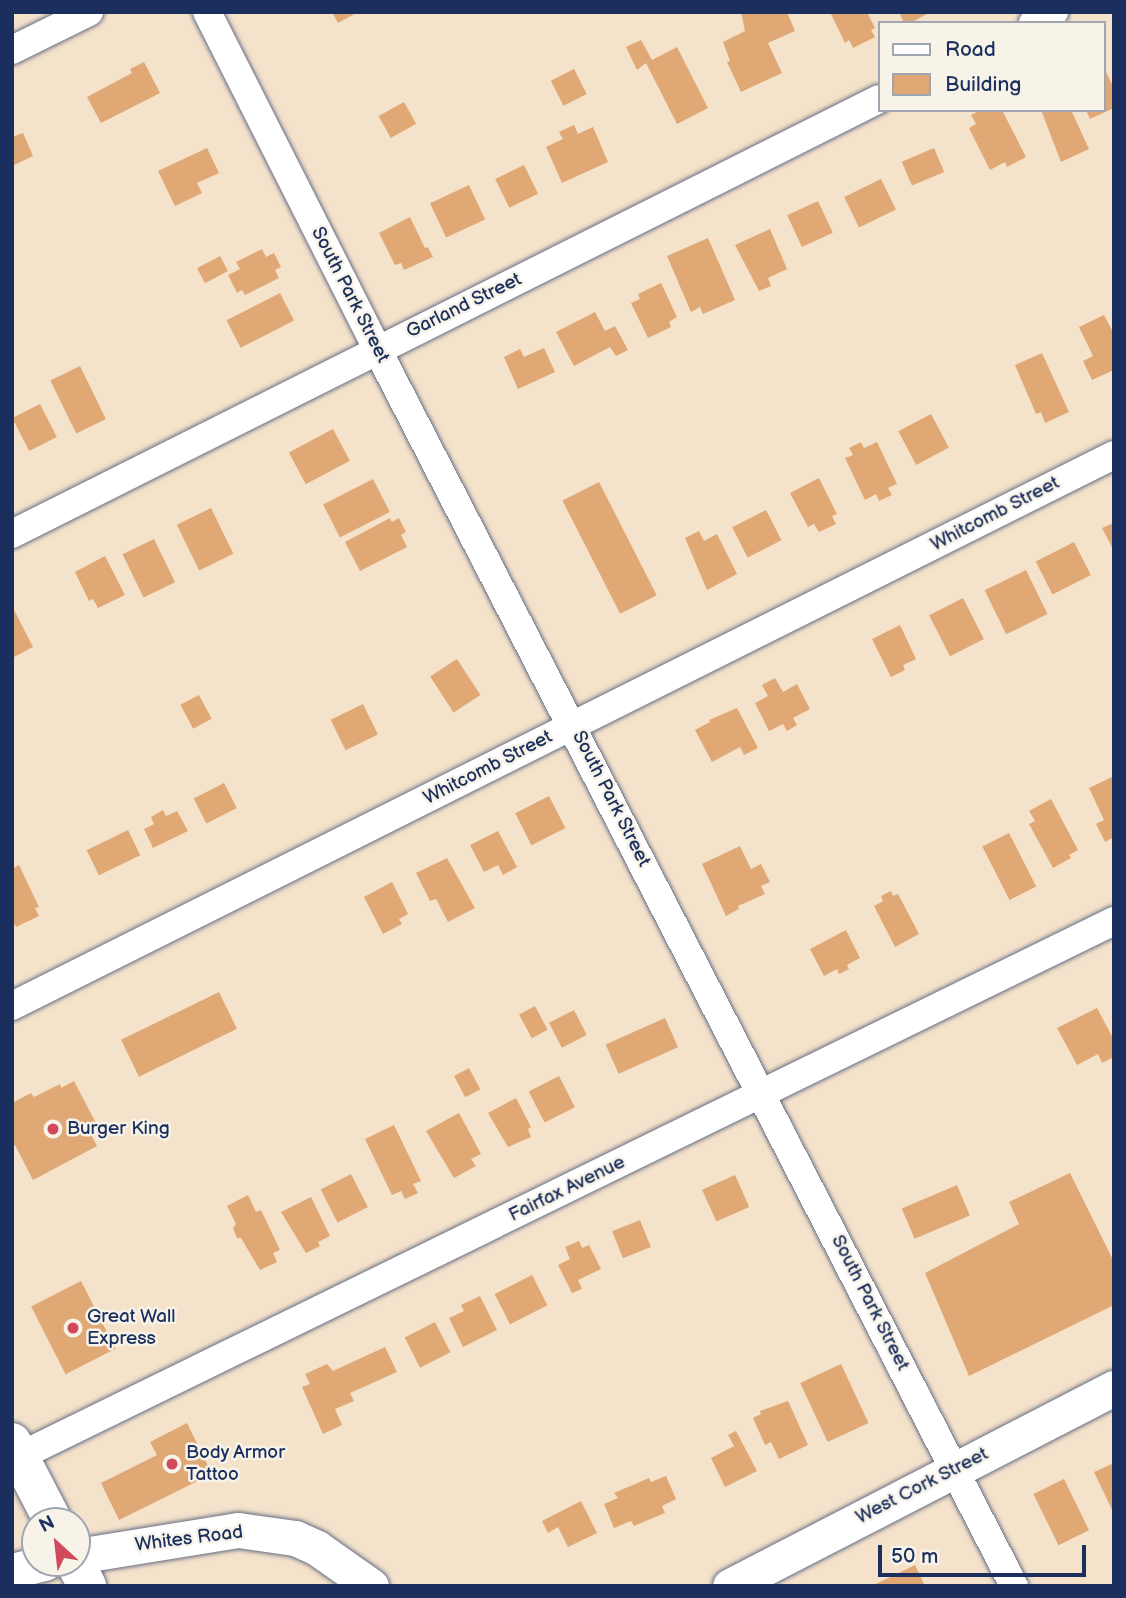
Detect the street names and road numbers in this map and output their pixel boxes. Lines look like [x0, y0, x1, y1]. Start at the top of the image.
street label: South Park Street [306, 223, 394, 367]
street label: Garland Street [403, 268, 525, 344]
street label: Whitcomb Street [927, 472, 1063, 556]
street label: Whitcomb Street [420, 726, 556, 810]
street label: South Park Street [567, 727, 655, 871]
street label: Fairfax Avenue [505, 1151, 629, 1227]
street label: South Park Street [826, 1231, 914, 1375]
street label: West Cork Street [852, 1443, 992, 1529]
street label: Whites Road [134, 1521, 244, 1557]

